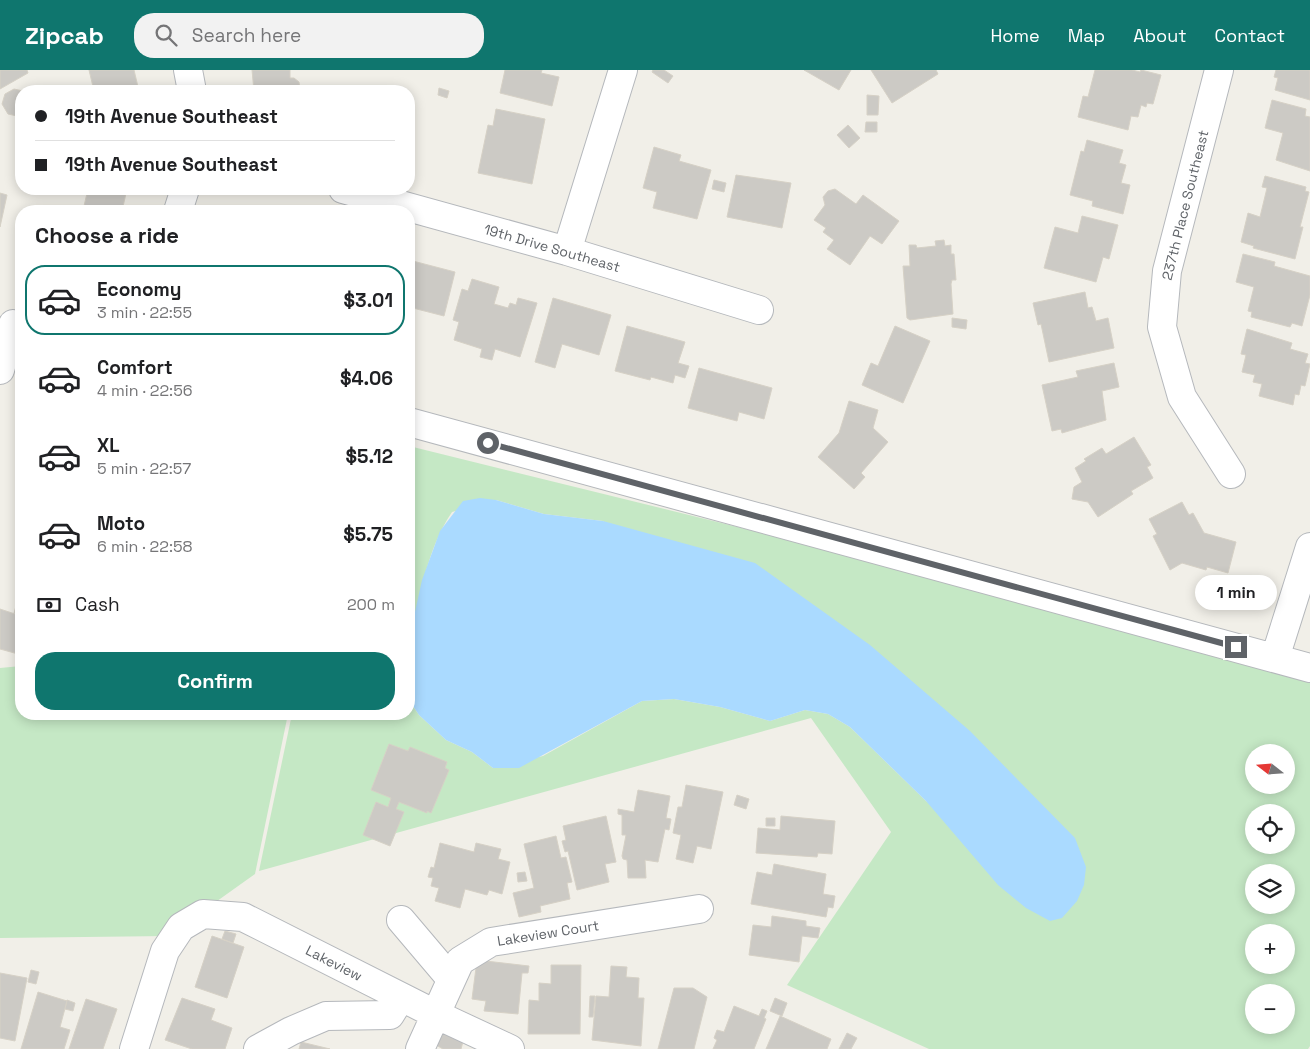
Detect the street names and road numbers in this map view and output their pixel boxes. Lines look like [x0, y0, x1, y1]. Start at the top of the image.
street label: 237th Place Southeast [1158, 128, 1212, 282]
street label: 19th Drive Southeast [482, 220, 622, 276]
street label: Lakeview Court [496, 916, 600, 950]
street label: Lakeview [303, 941, 365, 985]

